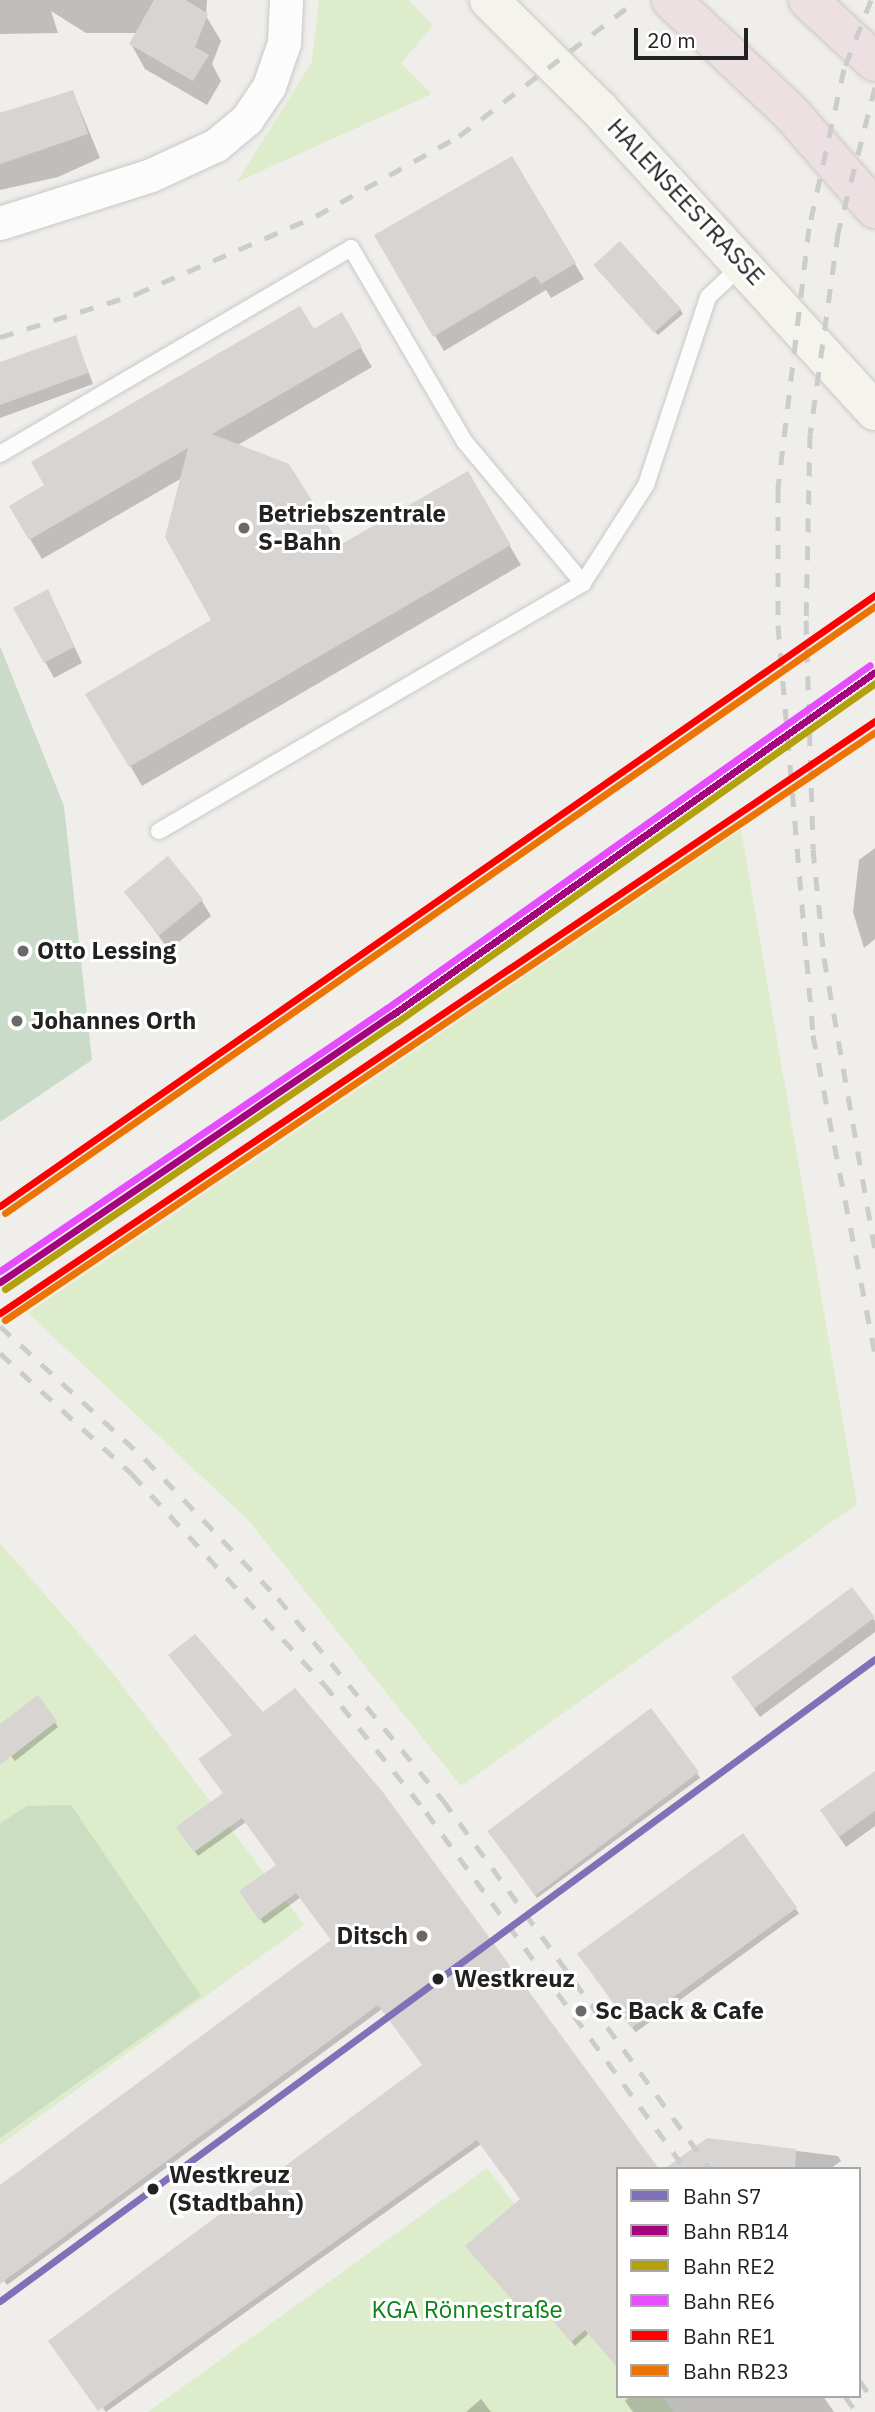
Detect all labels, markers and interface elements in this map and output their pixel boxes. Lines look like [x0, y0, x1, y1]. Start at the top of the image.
scale bar [637, 14, 751, 58]
text: 20 m [647, 26, 696, 54]
street label: HALENSEESTRASSE [601, 113, 771, 291]
place label: Betriebszentrale S-Bahn [258, 500, 446, 556]
marker: Betriebszentrale S-Bahn [236, 520, 252, 536]
place label: Otto Lessing [37, 937, 176, 965]
marker: Otto Lessing [15, 943, 31, 959]
place label: Johannes Orth [31, 1007, 196, 1035]
marker: Johannes Orth [9, 1013, 25, 1029]
place label: Ditsch [336, 1922, 408, 1950]
marker: Ditsch [414, 1928, 430, 1944]
place label: Westkreuz [454, 1965, 575, 1993]
marker: Westkreuz [428, 1969, 448, 1989]
place label: Sc Back & Cafe [595, 1997, 764, 2025]
marker: Sc Back & Cafe [573, 2003, 589, 2019]
place label: Westkreuz (Stadtbahn) [169, 2161, 304, 2217]
legend [616, 2167, 861, 2398]
marker: Westkreuz (Stadtbahn) [143, 2179, 163, 2199]
text: Bahn S7 [683, 2182, 762, 2210]
text: Bahn RB14 [683, 2217, 789, 2245]
text: Bahn RE2 [683, 2252, 775, 2280]
text: Bahn RE6 [683, 2287, 775, 2315]
park label: KGA Rönnestraße [371, 2296, 563, 2324]
text: Bahn RE1 [683, 2322, 775, 2350]
text: Bahn RB23 [683, 2357, 789, 2385]

